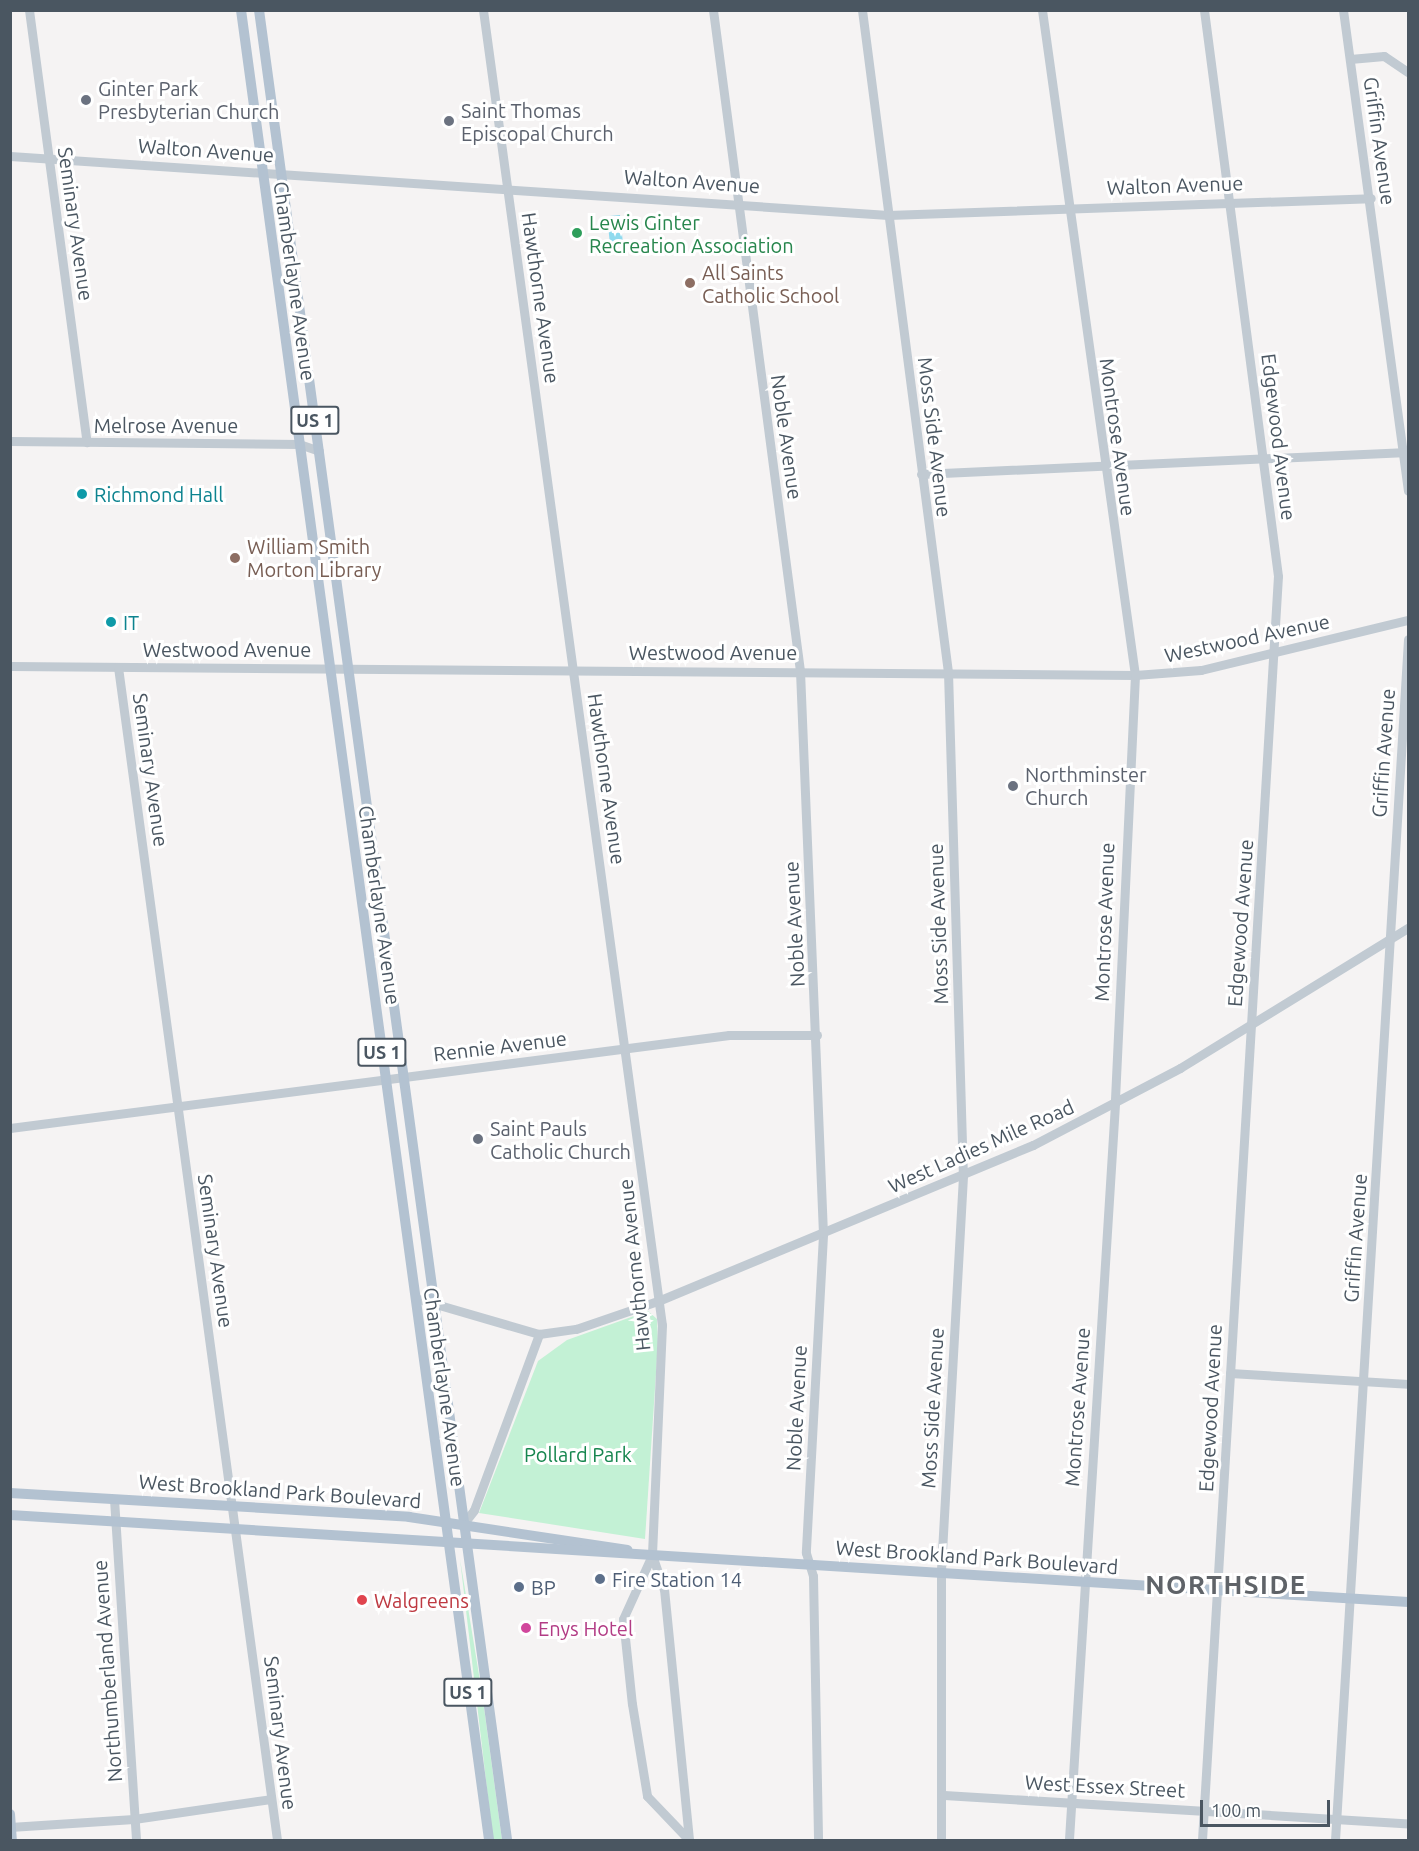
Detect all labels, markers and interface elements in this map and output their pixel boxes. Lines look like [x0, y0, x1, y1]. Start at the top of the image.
street label: Griffin Avenue [1359, 75, 1401, 207]
place label: Ginter Park Presbyterian Church [98, 77, 279, 124]
marker: Ginter Park Presbyterian Church [79, 93, 93, 107]
place label: Saint Thomas Episcopal Church [461, 98, 614, 145]
marker: Saint Thomas Episcopal Church [442, 114, 456, 128]
street label: Walton Avenue [137, 133, 275, 167]
street label: Seminary Avenue [53, 146, 99, 302]
street label: Walton Avenue [623, 164, 761, 198]
street label: Walton Avenue [1106, 171, 1244, 199]
street label: Chamberlayne Avenue [269, 180, 321, 382]
place label: Lewis Ginter Recreation Association [589, 210, 794, 257]
street label: Hawthorne Avenue [517, 211, 565, 385]
marker: Lewis Ginter Recreation Association [570, 226, 584, 240]
place label: All Saints Catholic School [702, 260, 839, 307]
marker: All Saints Catholic School [683, 276, 697, 290]
street label: Edgewood Avenue [1257, 352, 1301, 522]
street label: Moss Side Avenue [913, 356, 957, 518]
street label: Montrose Avenue [1095, 356, 1141, 518]
street label: Noble Avenue [766, 373, 808, 501]
road number: US 1 [290, 405, 340, 435]
street label: Melrose Avenue [94, 413, 238, 437]
place label: Richmond Hall [94, 482, 223, 506]
marker: Richmond Hall [75, 487, 89, 501]
place label: William Smith Morton Library [247, 534, 381, 581]
marker: William Smith Morton Library [228, 551, 242, 565]
street label: Westwood Avenue [1162, 609, 1332, 667]
place label: IT [123, 610, 139, 634]
marker: IT [104, 615, 118, 629]
street label: Westwood Avenue [143, 637, 311, 661]
street label: Westwood Avenue [629, 640, 797, 664]
street label: Griffin Avenue [1367, 688, 1399, 818]
street label: Seminary Avenue [128, 692, 174, 848]
street label: Hawthorne Avenue [583, 692, 631, 866]
place label: Northminster Church [1025, 762, 1146, 809]
marker: Northminster Church [1006, 779, 1020, 793]
street label: Chamberlayne Avenue [354, 804, 406, 1006]
street label: Edgewood Avenue [1222, 838, 1258, 1008]
street label: Montrose Avenue [1089, 842, 1119, 1002]
street label: Moss Side Avenue [923, 843, 953, 1005]
street label: Noble Avenue [779, 860, 809, 988]
street label: Rennie Avenue [432, 1026, 568, 1066]
road number: US 1 [356, 1037, 407, 1067]
street label: West Ladies Mile Road [884, 1094, 1078, 1198]
place label: Saint Pauls Catholic Church [490, 1116, 631, 1163]
marker: Saint Pauls Catholic Church [471, 1132, 485, 1146]
street label: Seminary Avenue [193, 1173, 239, 1329]
street label: Griffin Avenue [1339, 1173, 1371, 1303]
street label: Hawthorne Avenue [613, 1178, 655, 1352]
street label: Chamberlayne Avenue [419, 1286, 471, 1488]
street label: Edgewood Avenue [1194, 1324, 1226, 1492]
street label: Moss Side Avenue [916, 1327, 948, 1489]
street label: Montrose Avenue [1059, 1327, 1095, 1487]
street label: Noble Avenue [781, 1344, 811, 1472]
park label: Pollard Park [524, 1442, 632, 1466]
street label: West Brookland Park Boulevard [138, 1469, 422, 1513]
street label: West Brookland Park Boulevard [835, 1535, 1119, 1579]
street label: Northumberland Avenue [87, 1559, 127, 1783]
place label: Fire Station 14 [612, 1567, 742, 1591]
district label: NORTHSIDE [1145, 1569, 1307, 1601]
marker: Fire Station 14 [593, 1572, 607, 1586]
place label: BP [531, 1575, 556, 1599]
marker: BP [512, 1580, 526, 1594]
place label: Walgreens [374, 1588, 469, 1612]
marker: Walgreens [355, 1593, 369, 1607]
place label: Enys Hotel [538, 1616, 633, 1640]
marker: Enys Hotel [519, 1621, 533, 1635]
street label: Seminary Avenue [260, 1655, 302, 1811]
road number: US 1 [442, 1677, 494, 1707]
street label: West Essex Street [1024, 1770, 1186, 1802]
scale bar [1203, 1788, 1334, 1826]
text: 100 m [1211, 1800, 1261, 1820]

